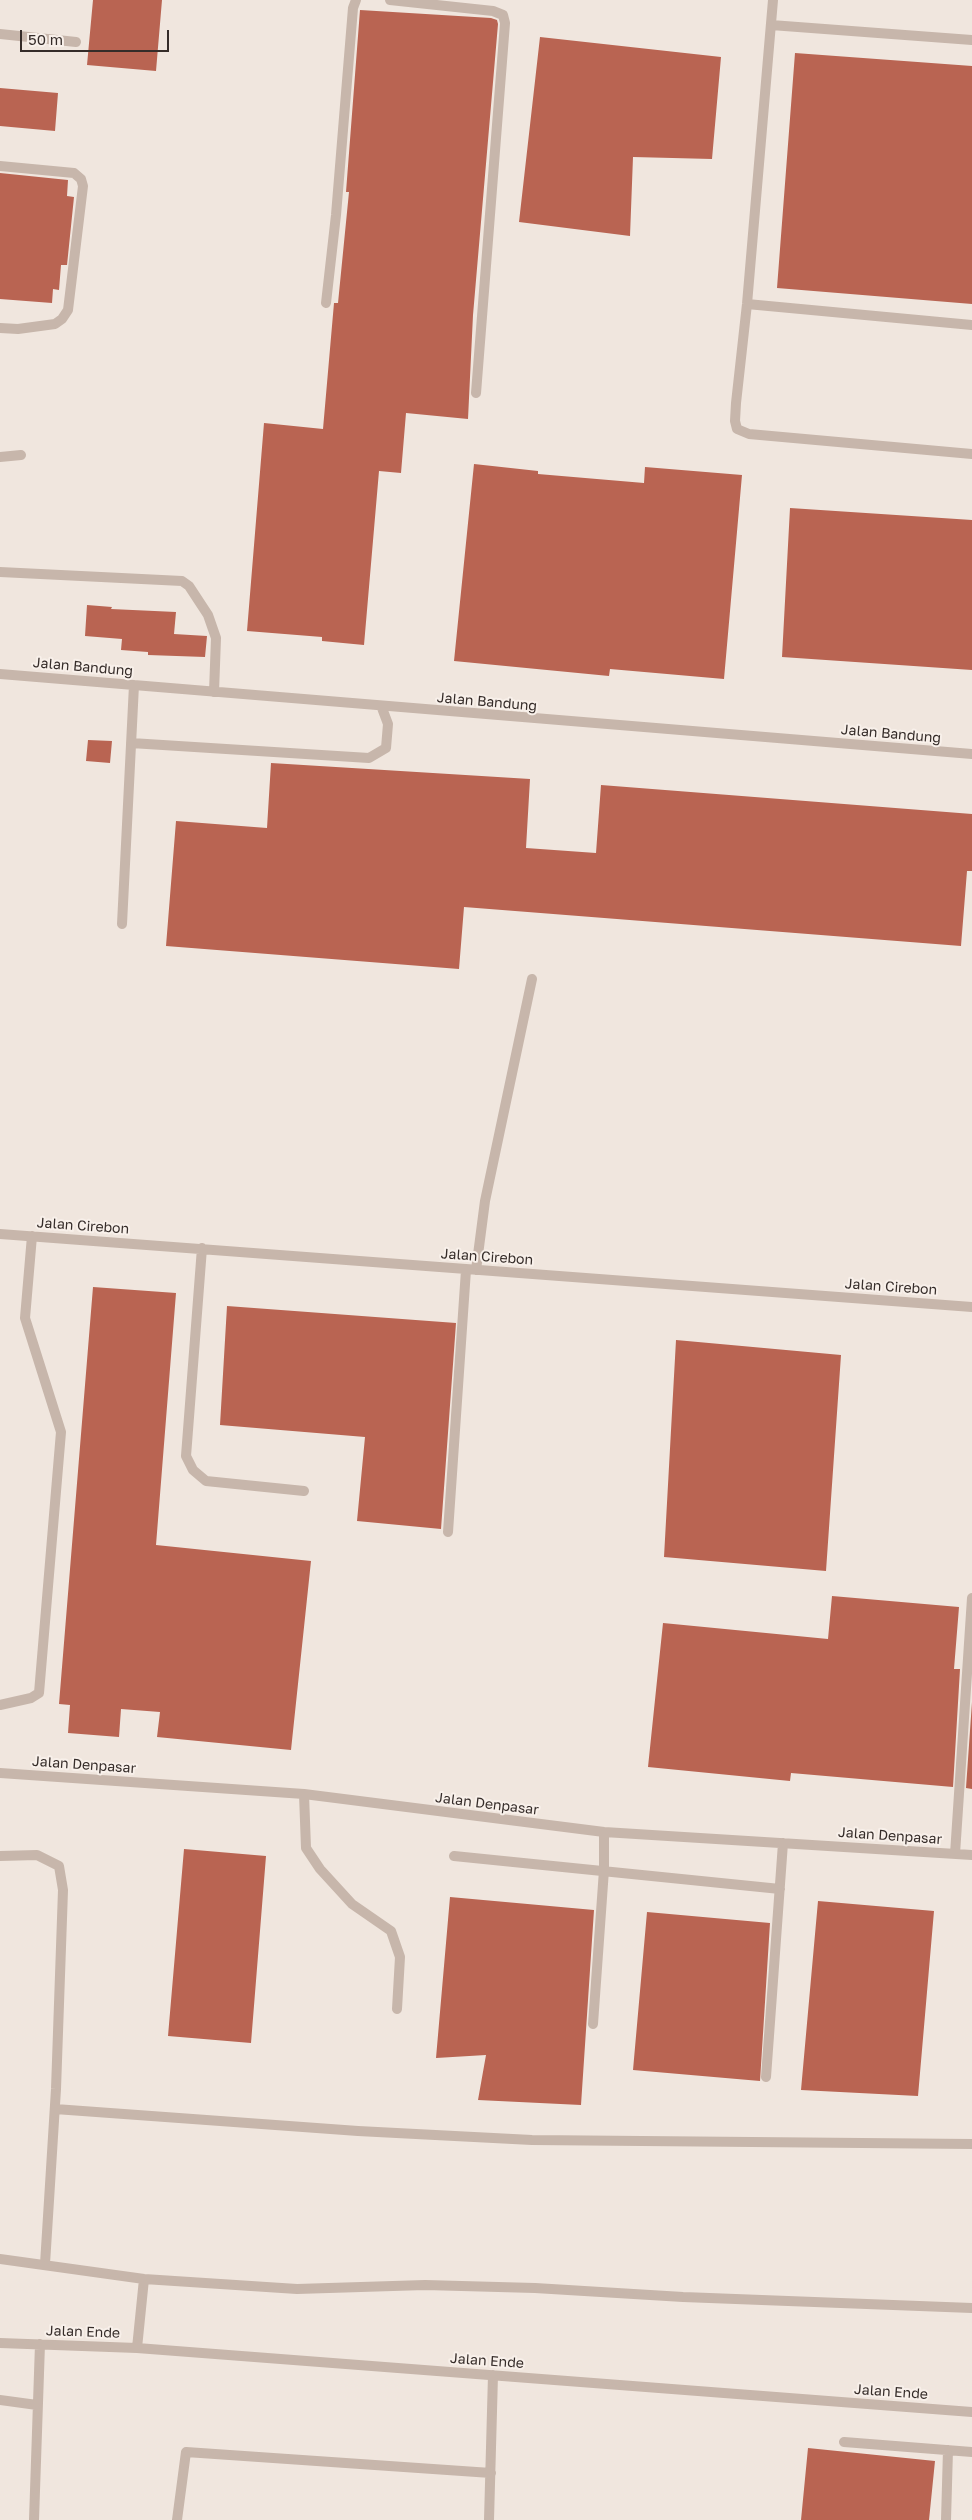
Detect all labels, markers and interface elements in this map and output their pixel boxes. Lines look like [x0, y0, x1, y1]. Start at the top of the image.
scale bar [22, 20, 171, 52]
text: 50 m [28, 30, 63, 48]
street label: Jalan Bandung [32, 654, 134, 680]
street label: Jalan Bandung [436, 689, 538, 715]
street label: Jalan Bandung [840, 721, 942, 747]
street label: Jalan Cirebon [36, 1214, 130, 1238]
street label: Jalan Cirebon [440, 1245, 534, 1269]
street label: Jalan Cirebon [844, 1275, 938, 1299]
street label: Jalan Denpasar [32, 1753, 136, 1777]
street label: Jalan Denpasar [434, 1789, 540, 1819]
street label: Jalan Denpasar [838, 1824, 942, 1848]
street label: Jalan Ende [46, 2322, 120, 2342]
street label: Jalan Ende [449, 2350, 525, 2372]
street label: Jalan Ende [853, 2381, 929, 2403]

